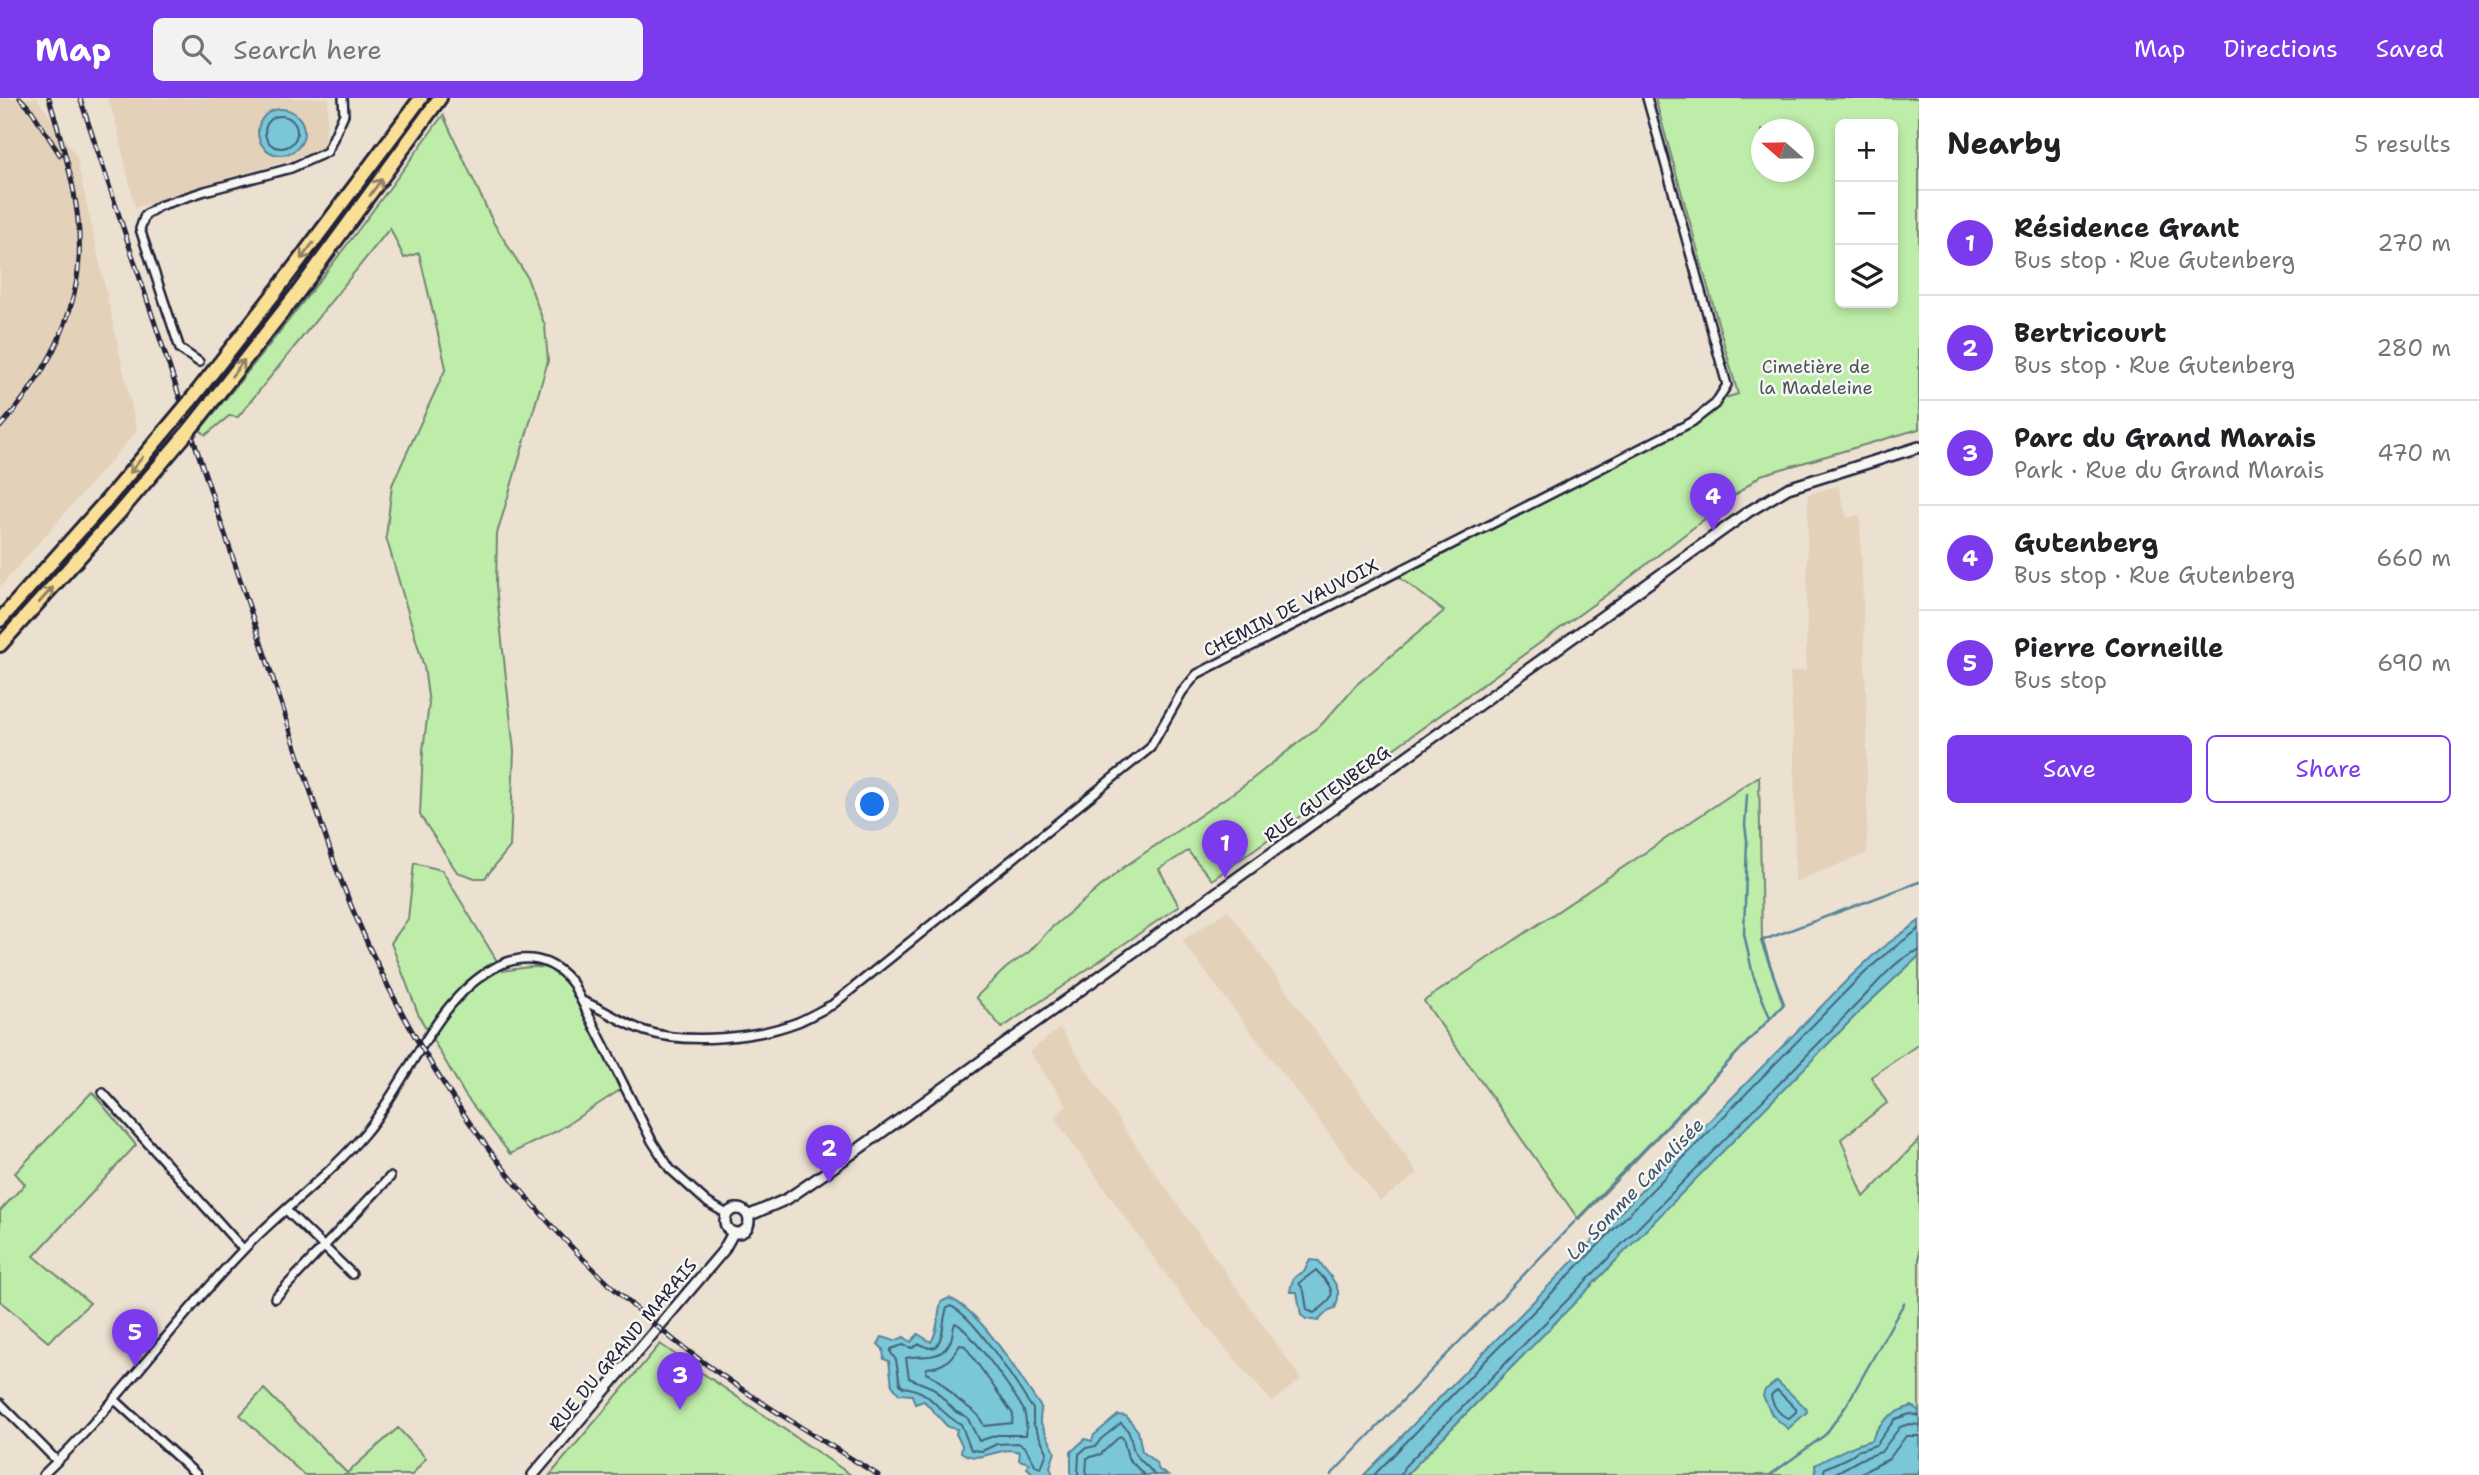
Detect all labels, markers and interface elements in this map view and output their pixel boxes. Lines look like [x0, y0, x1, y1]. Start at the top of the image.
search box [153, 18, 643, 81]
text: Map [35, 27, 111, 72]
icon: search [177, 30, 215, 68]
text: Search here [233, 32, 382, 67]
text: Map [2134, 33, 2185, 65]
text: Directions [2223, 33, 2338, 65]
text: Saved [2376, 33, 2444, 65]
north arrow [1751, 119, 1814, 182]
map controls [1835, 119, 1898, 308]
button: + [1835, 119, 1898, 182]
text: Nearby [1947, 123, 2062, 164]
text: 5 results [2354, 129, 2451, 159]
one-way arrow [369, 178, 383, 197]
button: − [1835, 182, 1898, 245]
text: Résidence Grant [2014, 210, 2239, 245]
text: 1 [1965, 228, 1975, 258]
text: 270 m [2377, 228, 2451, 258]
one-way arrow [299, 241, 314, 259]
button: layers [1835, 245, 1898, 308]
text: Bus stop · Rue Gutenberg [2014, 245, 2295, 275]
text: Bertricourt [2014, 315, 2167, 350]
text: 2 [1962, 333, 1978, 363]
text: 280 m [2376, 333, 2451, 363]
text: Bus stop · Rue Gutenberg [2014, 350, 2295, 380]
park label: Cimetière de la Madeleine [1759, 355, 1873, 400]
one-way arrow [231, 359, 246, 377]
text: Parc du Grand Marais [2014, 420, 2316, 455]
text: 3 [1962, 438, 1978, 468]
text: 470 m [2377, 438, 2451, 468]
text: Park · Rue du Grand Marais [2014, 455, 2325, 485]
one-way arrow [128, 456, 144, 474]
pin: 4 [1690, 473, 1736, 531]
text: Gutenberg [2014, 525, 2158, 560]
text: 4 [1962, 543, 1978, 573]
text: 660 m [2376, 543, 2451, 573]
street label: CHEMIN DE VAUVOIX [1199, 553, 1383, 663]
text: Bus stop · Rue Gutenberg [2014, 560, 2295, 590]
one-way arrow [38, 586, 54, 604]
text: Pierre Corneille [2014, 630, 2224, 665]
text: 5 [1963, 648, 1977, 678]
text: 690 m [2377, 648, 2451, 678]
text: Bus stop [2014, 665, 2107, 695]
button: Save [1947, 735, 2192, 803]
button: Share [2206, 735, 2451, 803]
street label: RUE GUTENBERG [1259, 740, 1395, 848]
your location [855, 787, 889, 821]
pin: 1 [1202, 820, 1248, 878]
water label: La Somme Canalisée [1561, 1113, 1709, 1265]
pin: 2 [806, 1125, 852, 1183]
street label: RUE DU GRAND MARAIS [544, 1254, 702, 1436]
pin: 5 [112, 1309, 158, 1367]
pin: 3 [657, 1352, 703, 1410]

